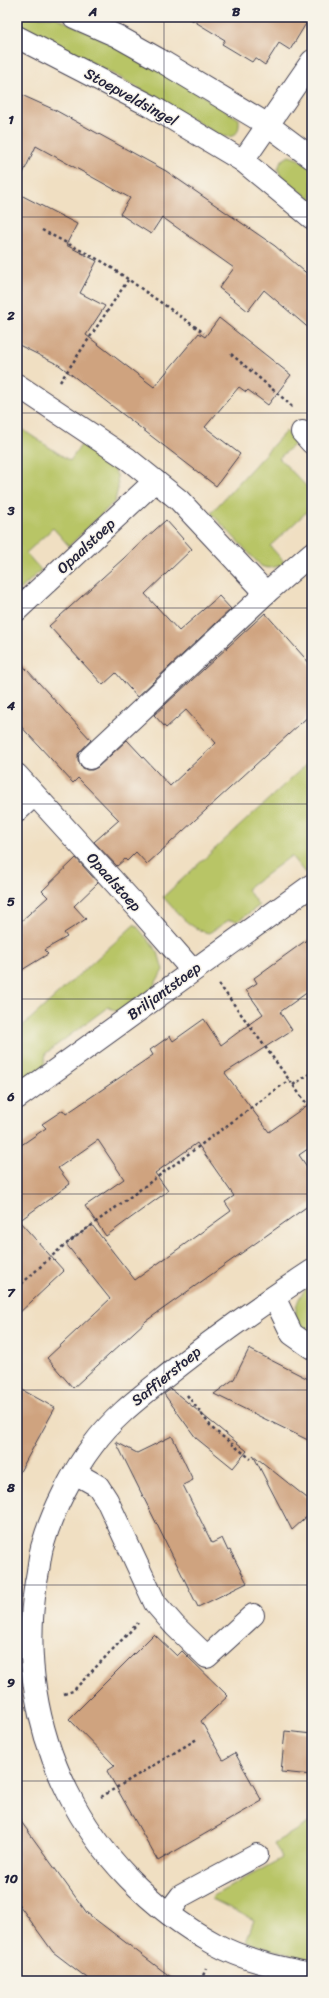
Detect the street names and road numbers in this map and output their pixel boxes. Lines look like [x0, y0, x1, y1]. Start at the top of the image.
street label: Stoepveldsingel [79, 61, 183, 134]
street label: Opaalstoep [51, 512, 122, 580]
street label: Opaalstoep [80, 846, 148, 918]
street label: Briljantstoep [121, 955, 207, 1027]
street label: Saffierstoep [125, 1339, 207, 1413]

